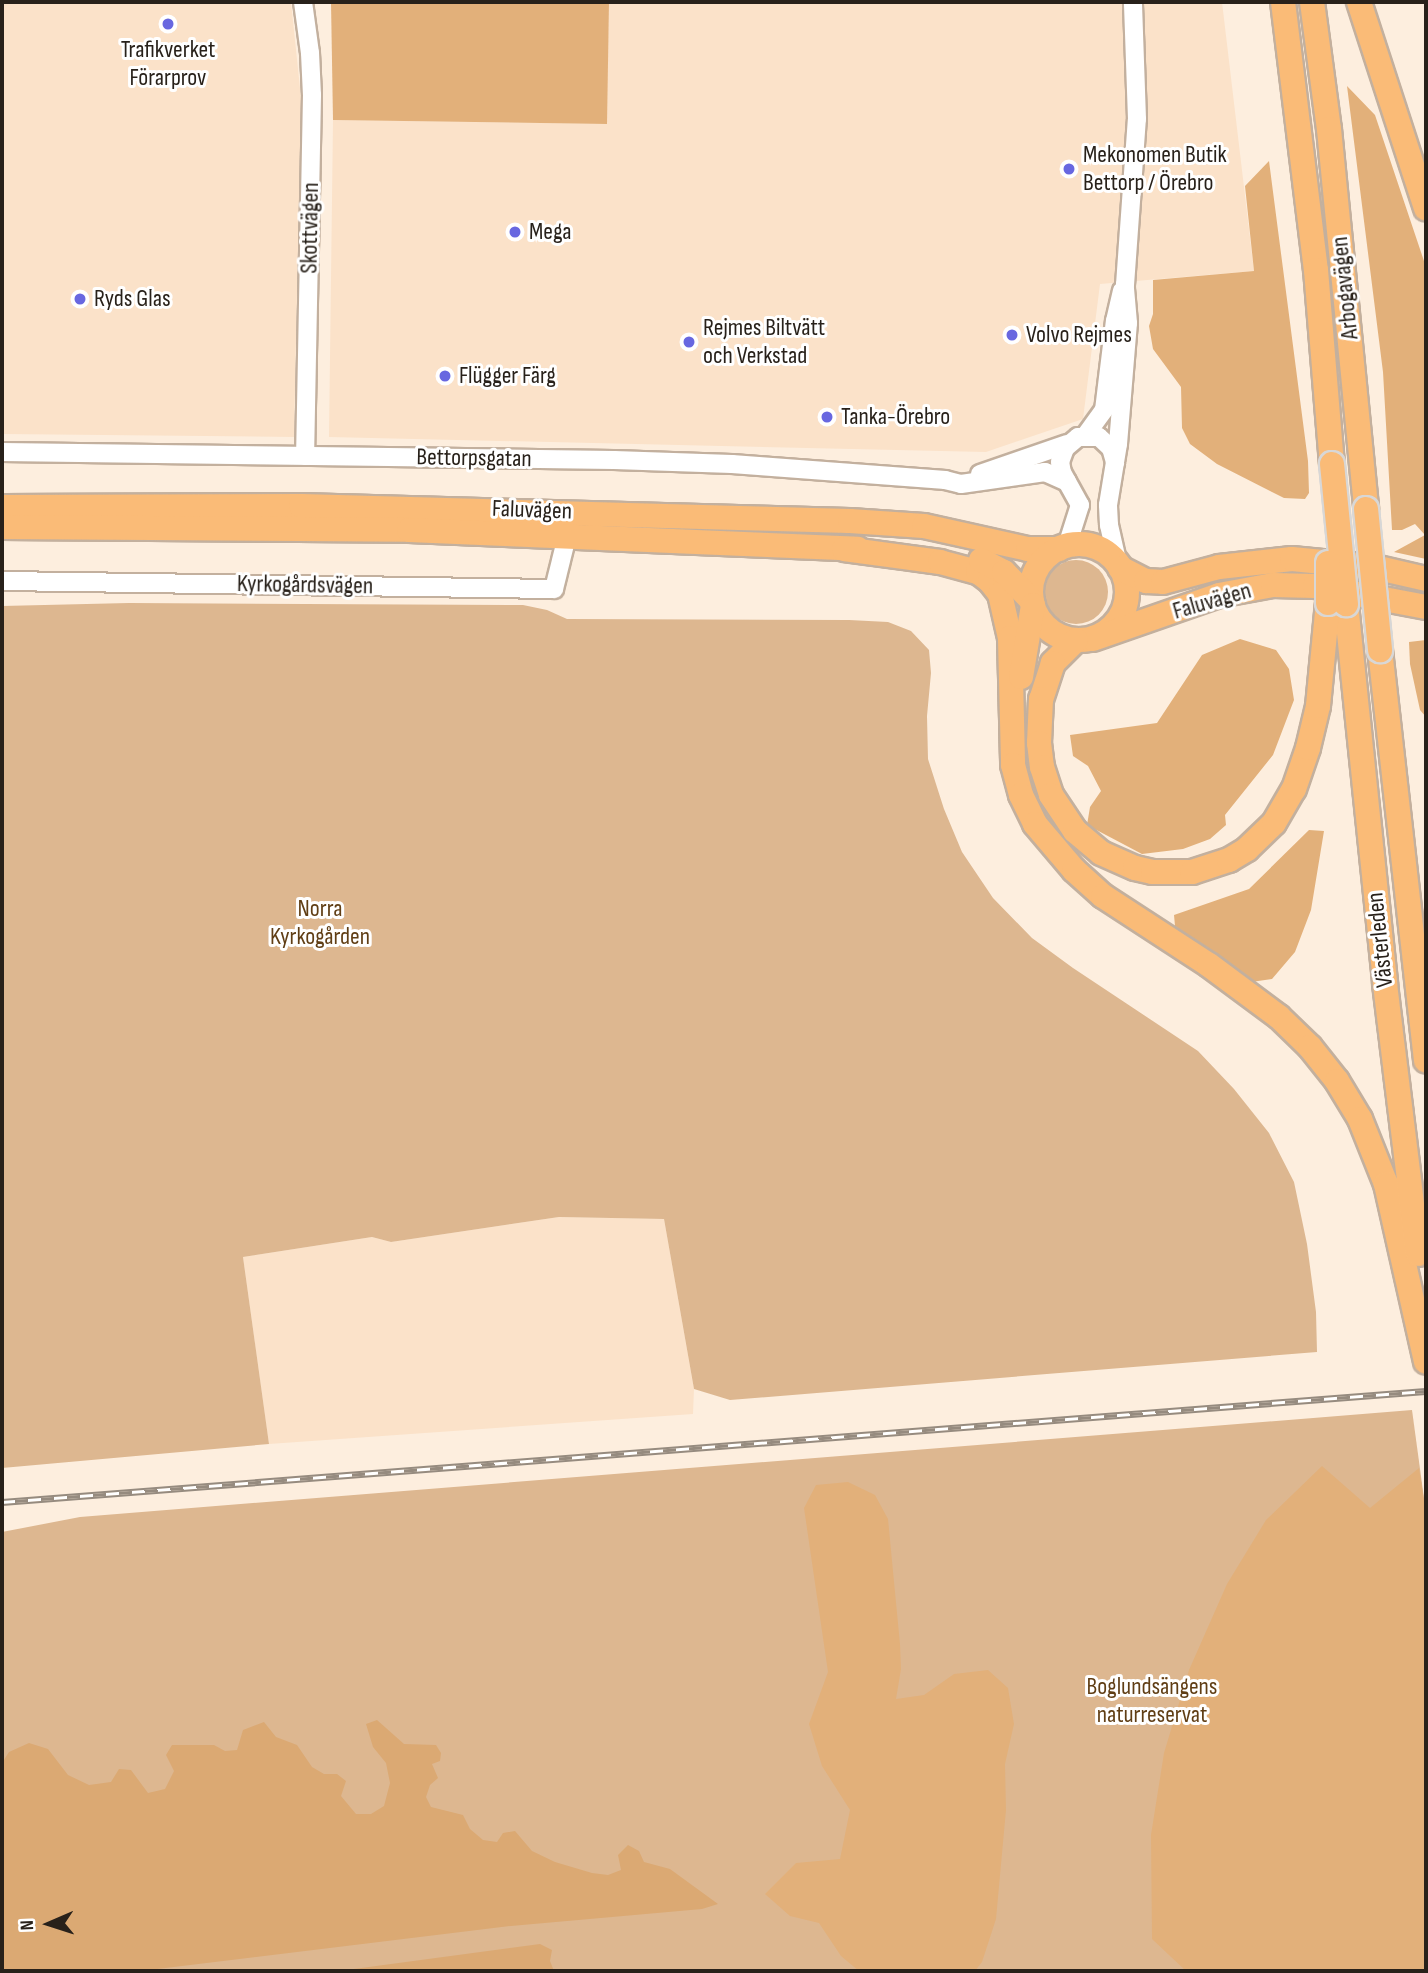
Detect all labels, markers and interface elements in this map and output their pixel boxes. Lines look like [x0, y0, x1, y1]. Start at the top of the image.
marker: Trafikverket Förarprov [160, 16, 176, 32]
place label: Trafikverket Förarprov [121, 36, 215, 92]
place label: Mekonomen Butik Bettorp / Örebro [1083, 141, 1227, 197]
marker: Mekonomen Butik Bettorp / Örebro [1061, 161, 1077, 177]
street label: Skottvägen [295, 182, 325, 274]
place label: Mega [529, 218, 571, 246]
marker: Mega [507, 224, 523, 240]
street label: Arbogavägen [1325, 235, 1365, 341]
place label: Ryds Glas [94, 285, 171, 313]
marker: Ryds Glas [72, 291, 88, 307]
place label: Rejmes Biltvätt och Verkstad [703, 314, 825, 370]
place label: Volvo Rejmes [1026, 321, 1132, 349]
marker: Volvo Rejmes [1004, 327, 1020, 343]
marker: Rejmes Biltvätt och Verkstad [681, 334, 697, 350]
place label: Flügger Färg [459, 362, 556, 390]
marker: Flügger Färg [437, 368, 453, 384]
place label: Tanka-Örebro [841, 403, 950, 431]
marker: Tanka-Örebro [819, 409, 835, 425]
street label: Bettorpsgatan [416, 443, 532, 473]
street label: Faluvägen [492, 494, 572, 526]
street label: Kyrkogårdsvägen [237, 569, 373, 601]
street label: Faluvägen [1170, 576, 1254, 626]
street label: Västerleden [1361, 891, 1399, 989]
park label: Norra Kyrkogården [270, 895, 370, 951]
park label: Boglundsängens naturreservat [1087, 1673, 1217, 1729]
north arrow [14, 1889, 84, 1959]
text: N [16, 1919, 39, 1931]

